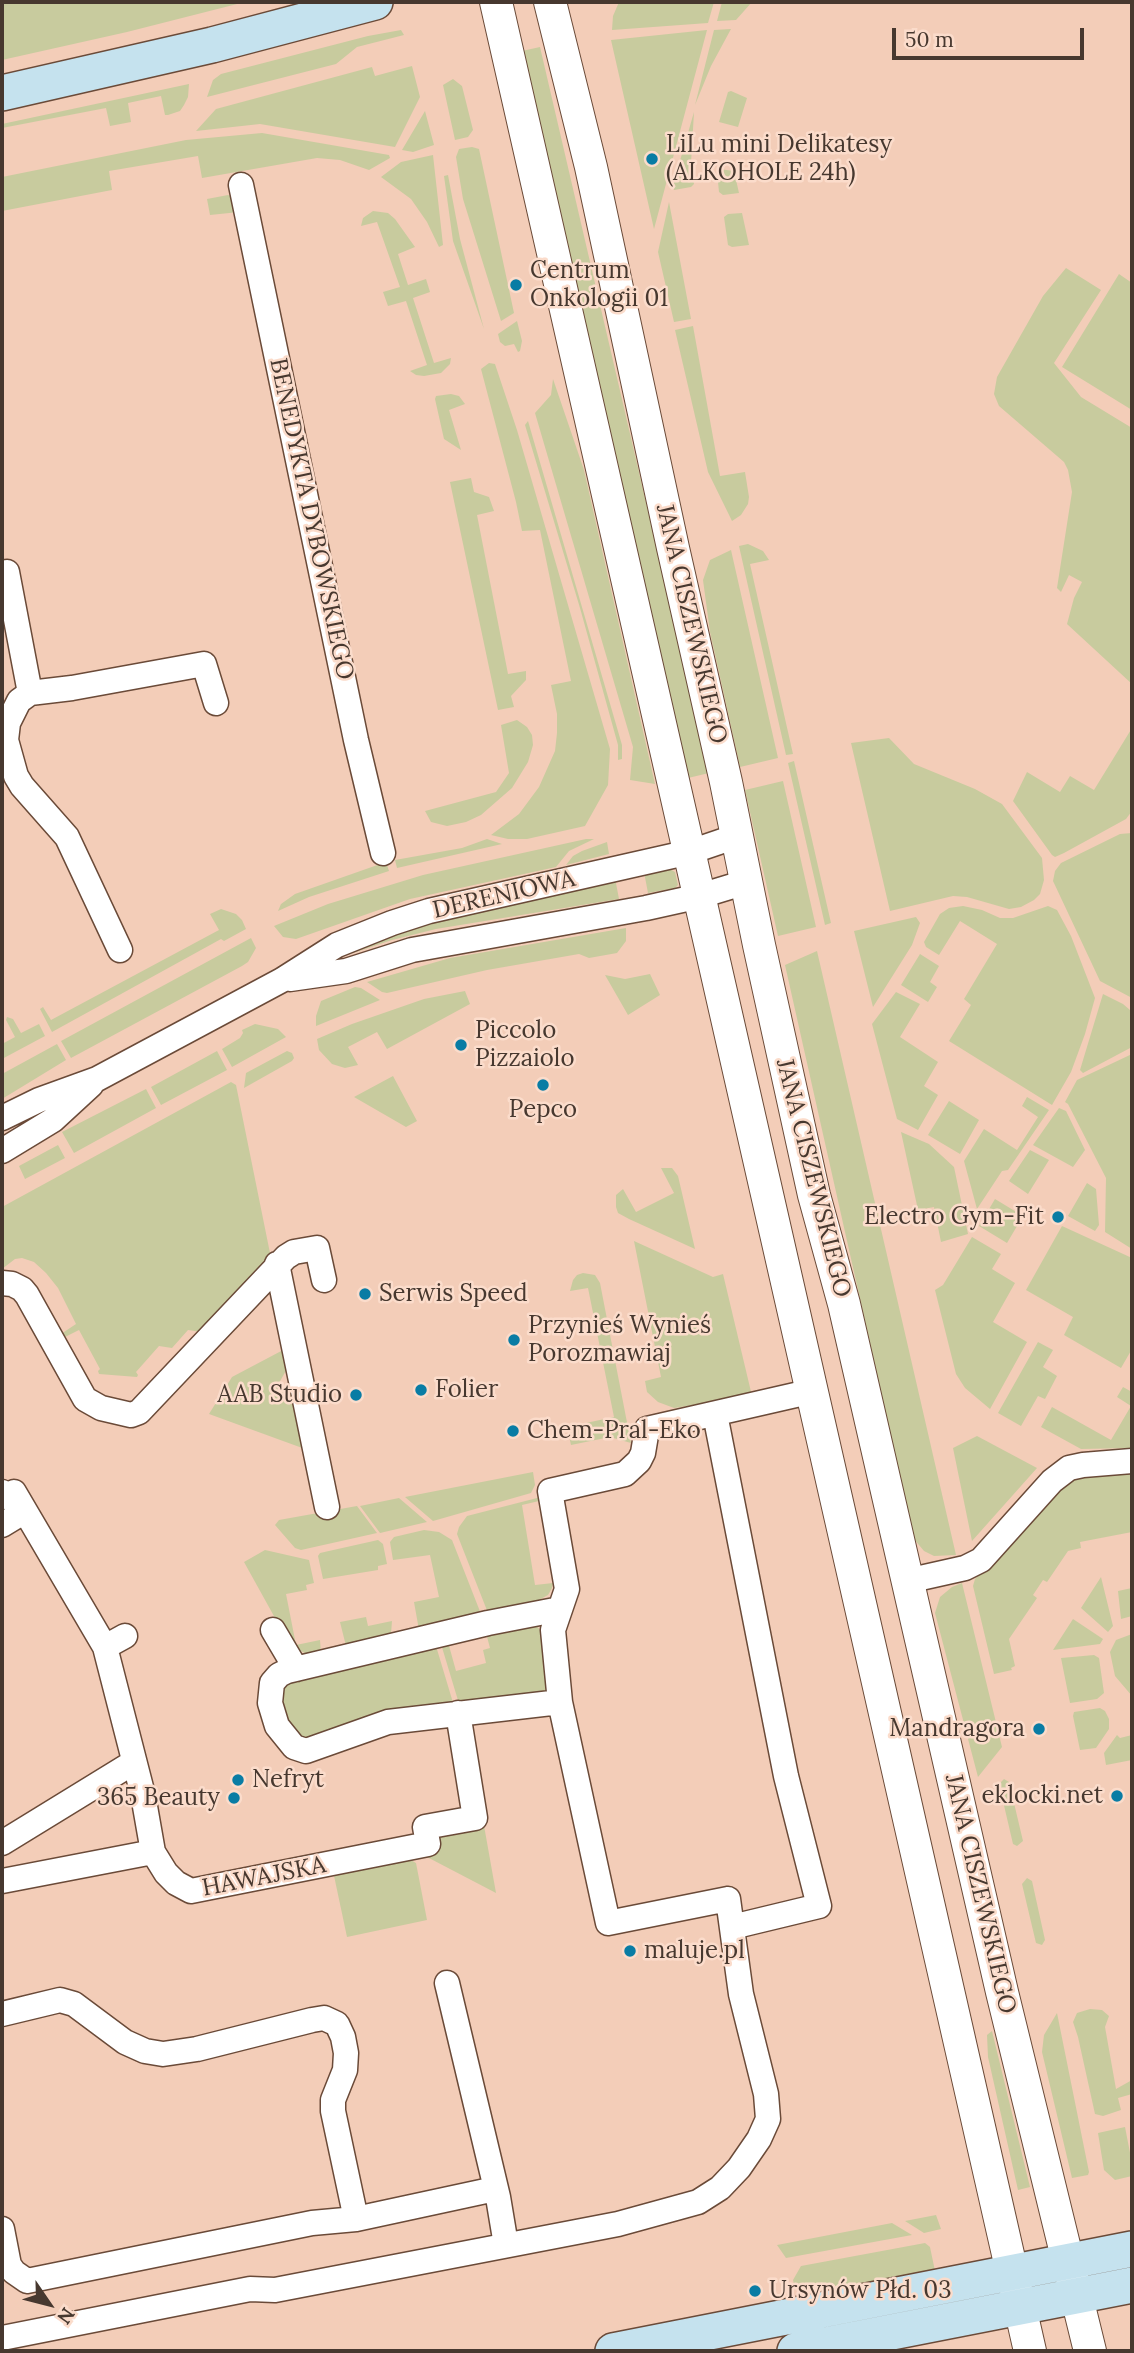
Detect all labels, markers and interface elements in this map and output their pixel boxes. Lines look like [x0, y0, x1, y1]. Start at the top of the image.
scale bar [896, 14, 1088, 58]
text: 50 m [905, 26, 954, 53]
place label: LiLu mini Delikatesy (ALKOHOLE 24h) [666, 131, 892, 187]
marker: LiLu mini Delikatesy (ALKOHOLE 24h) [644, 151, 660, 167]
place label: Centrum Onkologii 01 [530, 257, 668, 313]
marker: Centrum Onkologii 01 [508, 277, 524, 293]
street label: BENEDYKTA DYBOWSKIEGO [263, 356, 359, 682]
street label: JANA CISZEWSKIEGO [649, 502, 733, 746]
street label: DERENIOWA [430, 865, 578, 925]
place label: Piccolo Pizzaiolo [475, 1017, 574, 1073]
marker: Piccolo Pizzaiolo [453, 1037, 469, 1053]
street label: JANA CISZEWSKIEGO [769, 1056, 857, 1300]
marker: Pepco [535, 1077, 551, 1093]
place label: Pepco [509, 1096, 577, 1124]
place label: Electro Gym-Fit [864, 1203, 1044, 1231]
marker: Electro Gym-Fit [1050, 1209, 1066, 1225]
place label: Serwis Speed [379, 1280, 527, 1308]
marker: Serwis Speed [357, 1286, 373, 1302]
place label: Przynieś Wynieś Porozmawiaj [528, 1312, 711, 1368]
marker: Przynieś Wynieś Porozmawiaj [506, 1332, 522, 1348]
place label: Folier [435, 1376, 499, 1404]
place label: AAB Studio [217, 1381, 342, 1409]
marker: Folier [413, 1382, 429, 1398]
marker: AAB Studio [348, 1387, 364, 1403]
place label: Chem-Pral-Eko [527, 1417, 701, 1445]
marker: Chem-Pral-Eko [505, 1423, 521, 1439]
place label: Mandragora [889, 1715, 1025, 1743]
marker: Mandragora [1031, 1721, 1047, 1737]
place label: Nefryt [252, 1766, 324, 1794]
marker: Nefryt [230, 1772, 246, 1788]
street label: JANA CISZEWSKIEGO [938, 1772, 1022, 2016]
place label: eklocki.net [982, 1782, 1103, 1810]
place label: 365 Beauty [97, 1784, 220, 1812]
marker: eklocki.net [1109, 1788, 1125, 1804]
marker: 365 Beauty [226, 1790, 242, 1806]
street label: HAWAJSKA [200, 1851, 328, 1903]
place label: maluje.pl [644, 1937, 745, 1965]
marker: maluje.pl [622, 1943, 638, 1959]
north arrow [14, 2269, 84, 2339]
place label: Ursynów Płd. 03 [769, 2277, 952, 2305]
marker: Ursynów Płd. 03 [747, 2283, 763, 2299]
text: N [52, 2303, 80, 2329]

